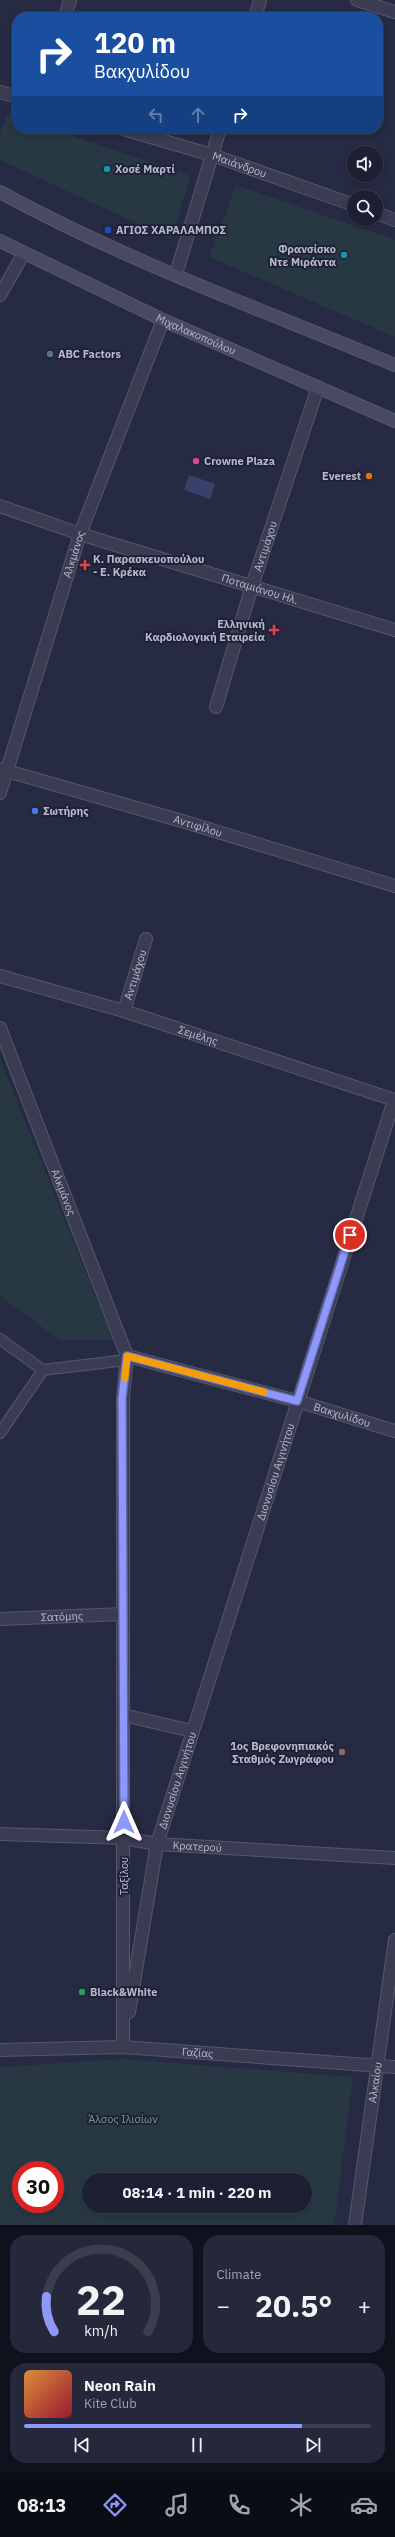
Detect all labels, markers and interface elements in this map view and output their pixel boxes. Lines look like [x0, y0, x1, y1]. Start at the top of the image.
text: 120 m [94, 24, 176, 61]
icon: right [28, 28, 80, 80]
text: Βακχυλίδου [94, 60, 190, 83]
icon: left [145, 104, 167, 126]
icon: ahead [187, 104, 209, 126]
icon: right [229, 104, 251, 126]
map controls [347, 146, 383, 226]
button: sound [347, 146, 383, 182]
street label: Μαιάνδρου [211, 149, 269, 181]
place label: Χοσέ Μαρτί [115, 162, 175, 176]
marker: Χοσέ Μαρτί [102, 164, 112, 174]
button: search [347, 190, 383, 226]
place label: ΑΓΙΟΣ ΧΑΡΑΛΑΜΠΟΣ [116, 223, 226, 237]
marker: ΑΓΙΟΣ ΧΑΡΑΛΑΜΠΟΣ [103, 225, 113, 235]
place label: Φρανσίσκο Ντε Μιράντα [269, 242, 336, 269]
marker: Φρανσίσκο Ντε Μιράντα [339, 250, 349, 260]
street label: Μιχαλακοπούλου [154, 311, 238, 358]
place label: ABC Factors [58, 347, 121, 361]
marker: ABC Factors [45, 349, 55, 359]
place label: Crowne Plaza [204, 454, 275, 468]
marker: Crowne Plaza [191, 456, 201, 466]
place label: Everest [322, 469, 361, 483]
marker: Everest [364, 471, 374, 481]
street label: Αντιμάχου [250, 519, 280, 573]
street label: Αλκμάνος [60, 528, 88, 580]
place label: Κ. Παρασκευοπούλου - Ε. Κρέκα [93, 552, 204, 579]
marker: Κ. Παρασκευοπούλου - Ε. Κρέκα [80, 560, 90, 570]
street label: Ποταμιάνου Ηλ. [220, 571, 300, 607]
place label: Ελληνική Καρδιολογική Εταιρεία [145, 617, 265, 644]
marker: Ελληνική Καρδιολογική Εταιρεία [268, 624, 280, 636]
place label: Σωτήρης [43, 804, 89, 818]
marker: Σωτήρης [30, 806, 40, 816]
street label: Αντιφίλου [172, 812, 224, 840]
street label: Αντιμάχου [121, 948, 149, 1002]
street label: Σεμέλης [177, 1022, 220, 1048]
street label: Αλκμάνος [48, 1167, 79, 1218]
pin [333, 1218, 367, 1252]
icon: arrive [339, 1224, 361, 1246]
street label: Βακχυλίδου [312, 1399, 372, 1430]
street label: Διονυσίου Αιγινήτου [254, 1421, 298, 1522]
street label: Σατόμης [41, 1609, 83, 1624]
street label: Διονυσίου Αιγινήτου [155, 1730, 199, 1831]
place label: 1ος Βρεφονηπιακός Σταθμός Ζωγράφου [230, 1739, 334, 1766]
marker: 1ος Βρεφονηπιακός Σταθμός Ζωγράφου [337, 1747, 347, 1757]
position arrow [103, 1801, 145, 1843]
street label: Κρατερού [172, 1838, 222, 1855]
street label: Ταξίλου [117, 1857, 131, 1895]
place label: Black&White [90, 1985, 157, 1999]
marker: Black&White [77, 1987, 87, 1997]
street label: Γαζίας [182, 2044, 214, 2061]
street label: Αλκαίου [365, 2061, 385, 2104]
park label: Άλσος Ιλισίων [88, 2112, 158, 2126]
speed limit sign: 30 [12, 2161, 64, 2213]
text: 08:14 · 1 min · 220 m [123, 2183, 271, 2202]
text: Climate [217, 2266, 261, 2283]
text: 22 [76, 2272, 126, 2326]
text: 20.5° [255, 2286, 332, 2325]
text: − [217, 2291, 230, 2320]
text: + [358, 2291, 371, 2320]
text: km/h [84, 2321, 118, 2340]
text: Neon Rain [84, 2376, 156, 2395]
text: Kite Club [84, 2395, 137, 2412]
icon: previous [71, 2434, 93, 2456]
icon: pause [186, 2434, 208, 2456]
icon: next [302, 2434, 324, 2456]
icon: directions [101, 2491, 129, 2519]
icon: music [163, 2491, 191, 2519]
icon: phone [225, 2491, 253, 2519]
icon: climate [287, 2491, 315, 2519]
icon: car [350, 2491, 378, 2519]
text: 08:13 [17, 2494, 66, 2517]

